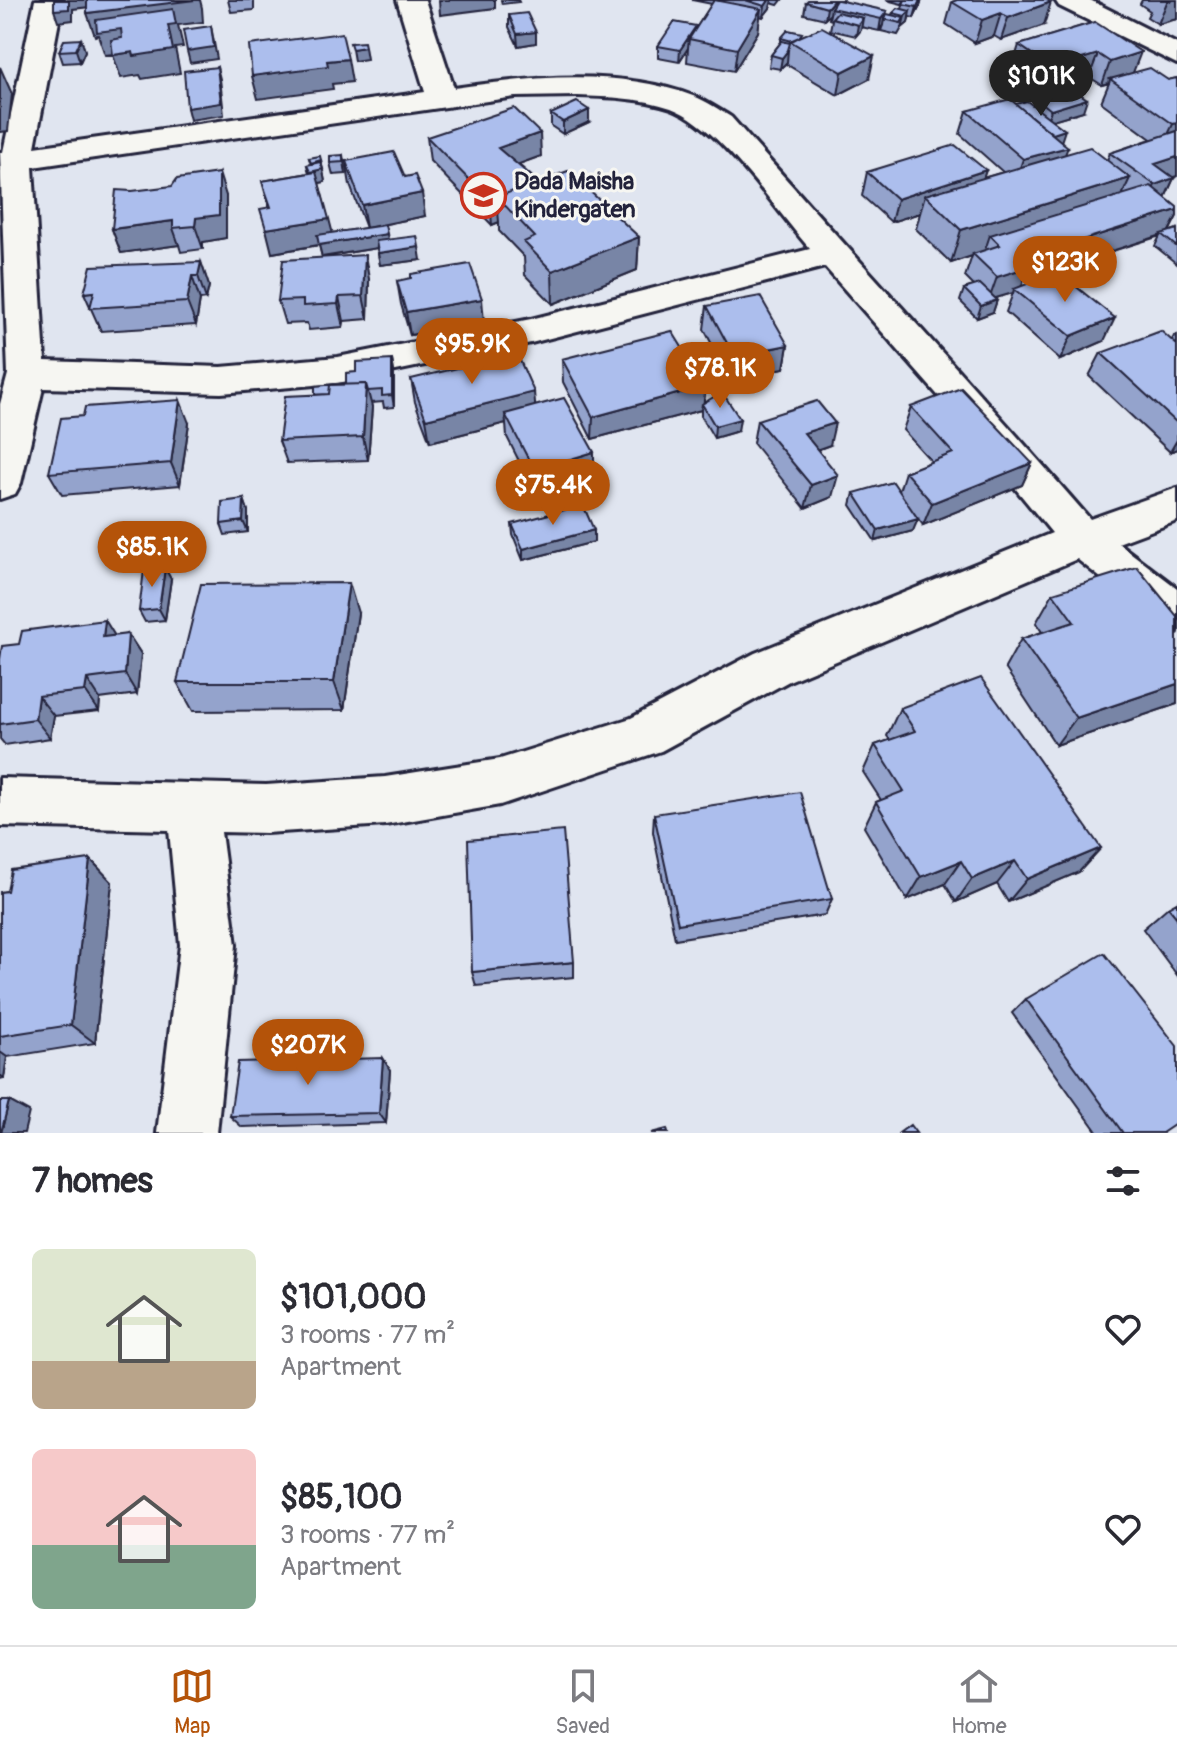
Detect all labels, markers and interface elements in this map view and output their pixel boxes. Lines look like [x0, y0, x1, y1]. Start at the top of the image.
pin: $101K [985, 50, 1097, 118]
text: $101K [1007, 60, 1075, 92]
place label: Dada Maisha Kindergaten [514, 167, 636, 224]
school or university icon: Dada Maisha Kindergaten [459, 171, 507, 219]
pin: $123K [1009, 236, 1121, 304]
text: $123K [1031, 246, 1099, 278]
pin: $95.9K [407, 318, 537, 386]
text: $95.9K [434, 328, 510, 360]
pin: $78.1K [655, 342, 785, 410]
text: $78.1K [684, 352, 756, 384]
pin: $75.4K [488, 459, 618, 527]
text: $75.4K [514, 469, 592, 501]
pin: $85.1K [87, 521, 217, 589]
text: $85.1K [116, 531, 188, 563]
pin: $207K [252, 1019, 364, 1087]
text: $207K [270, 1029, 346, 1061]
icon: filters [1101, 1159, 1145, 1203]
text: 7 homes [32, 1160, 153, 1203]
text: $101,000 [280, 1276, 427, 1319]
icon: home [96, 1281, 192, 1377]
icon: heart [1101, 1307, 1145, 1351]
text: 3 rooms · 77 m² [280, 1319, 455, 1351]
text: Apartment [280, 1351, 401, 1383]
text: $85,100 [280, 1476, 402, 1519]
icon: home [96, 1481, 192, 1577]
icon: heart [1101, 1507, 1145, 1551]
text: 3 rooms · 77 m² [280, 1519, 455, 1551]
text: Apartment [280, 1551, 401, 1583]
tab: Map [170, 1664, 214, 1740]
tab: Saved [555, 1664, 610, 1740]
tab: Home [951, 1664, 1006, 1740]

